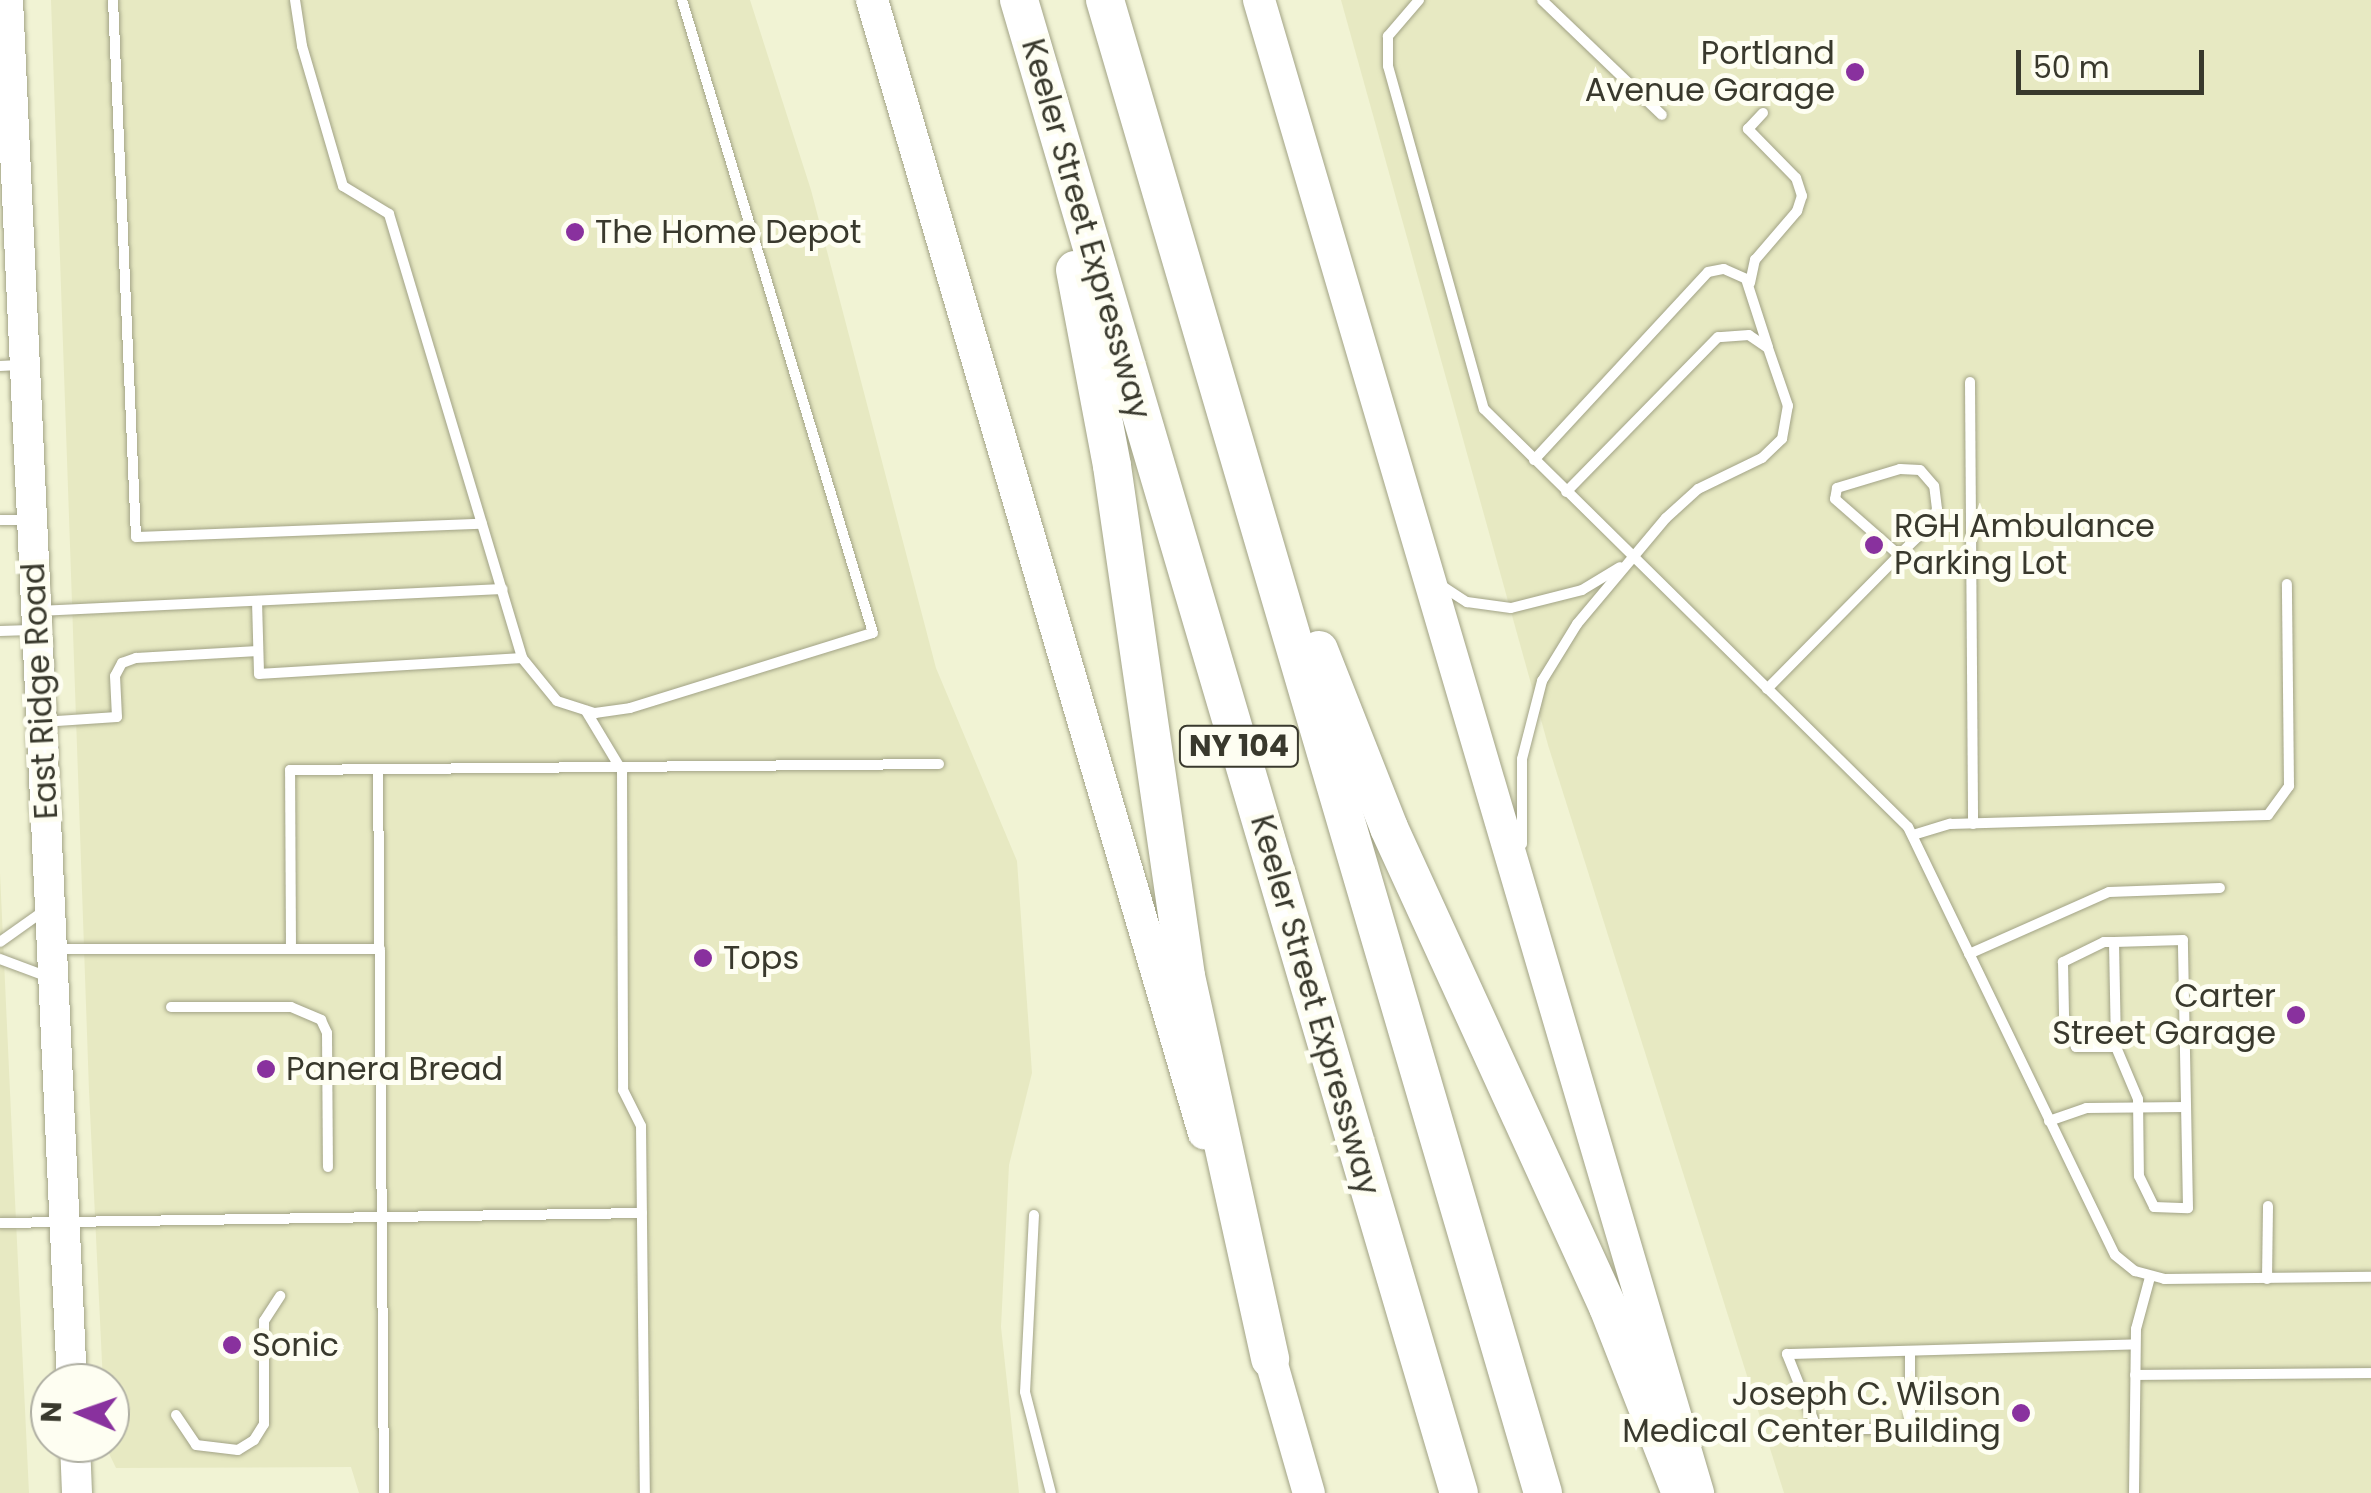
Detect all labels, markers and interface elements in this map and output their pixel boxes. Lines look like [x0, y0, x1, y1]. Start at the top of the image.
scale bar [2021, 30, 2208, 92]
street label: Keeler Street Expressway [1013, 34, 1159, 424]
place label: Portland Avenue Garage [1585, 35, 1835, 110]
text: 50 m [2033, 46, 2110, 89]
marker: Portland Avenue Garage [1844, 61, 1866, 83]
place label: The Home Depot [595, 213, 861, 251]
marker: The Home Depot [564, 221, 586, 243]
place label: RGH Ambulance Parking Lot [1894, 508, 2155, 583]
marker: RGH Ambulance Parking Lot [1863, 534, 1885, 556]
street label: East Ridge Road [14, 562, 66, 820]
road number: NY 104 [1176, 721, 1302, 771]
street label: Keeler Street Expressway [1242, 810, 1388, 1200]
place label: Tops [723, 939, 799, 977]
marker: Tops [692, 947, 714, 969]
place label: Carter Street Garage [2052, 978, 2276, 1053]
marker: Carter Street Garage [2285, 1004, 2307, 1026]
place label: Panera Bread [286, 1050, 503, 1088]
marker: Panera Bread [255, 1058, 277, 1080]
place label: Sonic [252, 1326, 339, 1364]
marker: Sonic [221, 1334, 243, 1356]
north arrow [30, 1363, 130, 1463]
place label: Joseph C. Wilson Medical Center Building [1622, 1376, 2001, 1451]
text: N [32, 1401, 71, 1423]
marker: Joseph C. Wilson Medical Center Building [2010, 1402, 2032, 1424]

